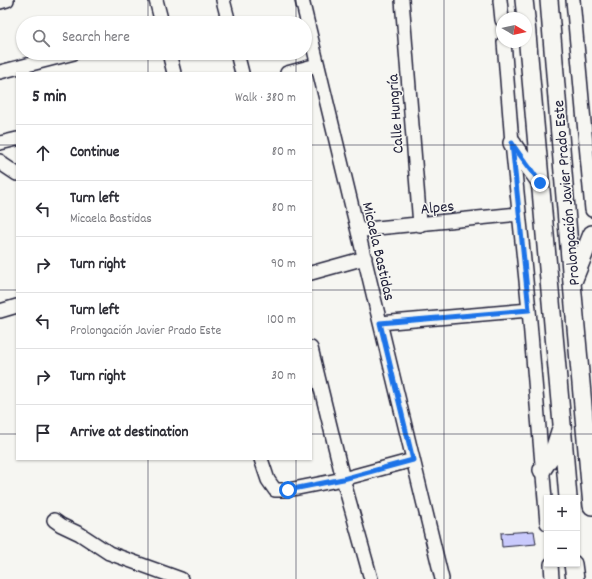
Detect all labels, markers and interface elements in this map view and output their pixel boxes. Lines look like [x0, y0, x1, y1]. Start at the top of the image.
north arrow [496, 12, 532, 48]
search box [16, 16, 312, 60]
icon: search [30, 27, 52, 49]
text: Search here [62, 27, 130, 49]
street label: Calle Hungría [382, 73, 411, 154]
text: 5 min [32, 86, 66, 110]
text: Walk · 380 m [235, 89, 296, 108]
street label: Prolongación Javier Prado Este [548, 99, 587, 287]
icon: ahead [32, 142, 54, 164]
text: Continue [70, 142, 119, 164]
text: 80 m [272, 143, 296, 162]
route end [531, 174, 549, 192]
text: Turn left [70, 188, 119, 210]
street label: Alpes [419, 195, 455, 222]
icon: left [32, 198, 54, 220]
text: 80 m [272, 199, 296, 218]
street label: Micaela Bastidas [355, 200, 400, 303]
text: Micaela Bastidas [70, 210, 152, 229]
icon: right [32, 254, 54, 276]
text: Turn right [70, 254, 126, 276]
text: 90 m [271, 255, 296, 274]
text: Turn left [70, 300, 119, 322]
icon: left [32, 310, 54, 332]
text: 100 m [267, 311, 296, 330]
text: Prolongación Javier Prado Este [70, 322, 221, 341]
icon: right [32, 366, 54, 388]
text: Turn right [70, 366, 126, 388]
text: 30 m [271, 367, 296, 386]
icon: arrive [32, 422, 54, 444]
text: Arrive at destination [70, 422, 188, 444]
route start [279, 481, 297, 499]
map controls [544, 495, 580, 567]
button: + [544, 495, 580, 531]
button: − [544, 531, 580, 567]

